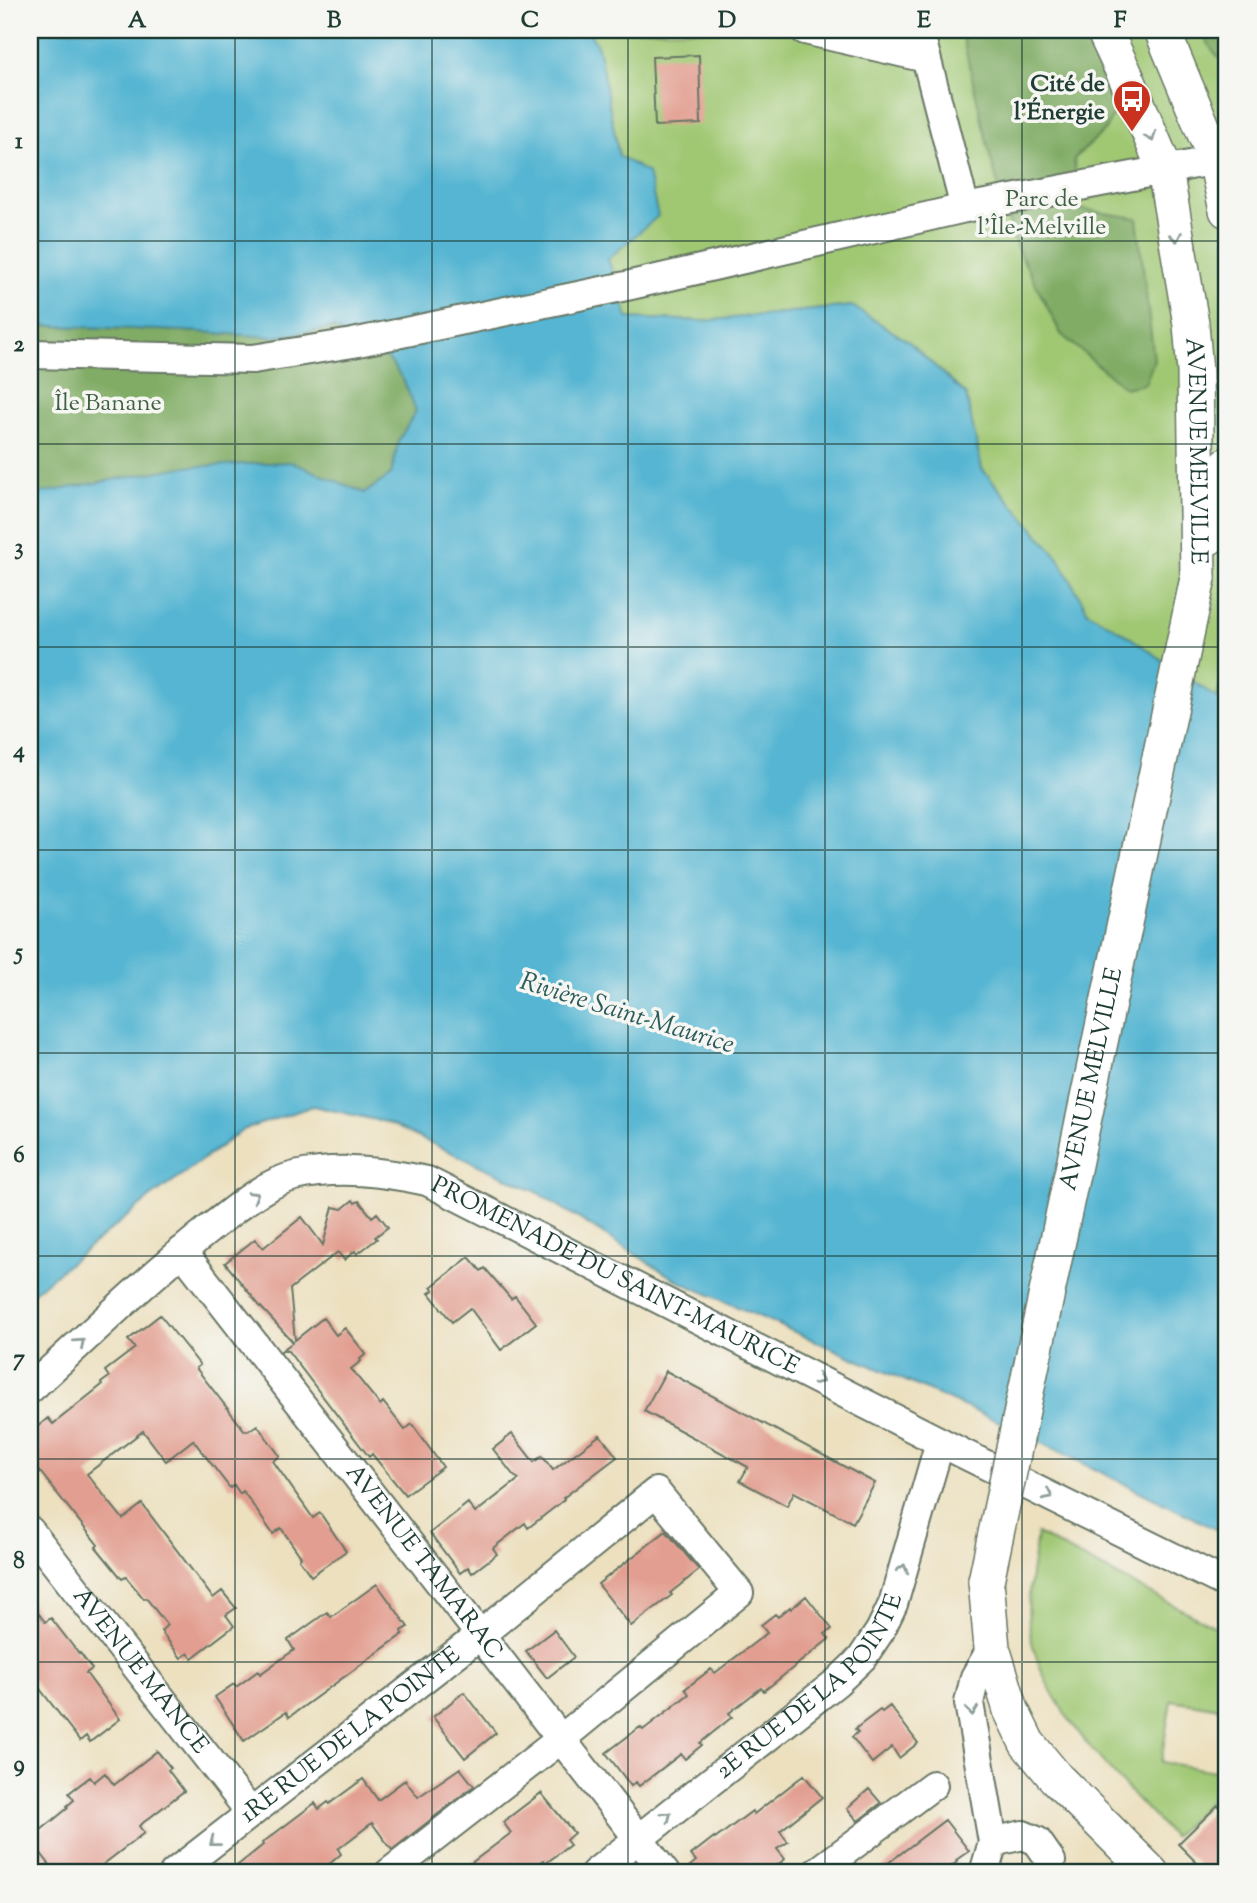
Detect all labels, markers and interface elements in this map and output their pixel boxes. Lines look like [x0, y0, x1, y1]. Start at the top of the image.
text: A [128, 5, 147, 38]
text: B [327, 5, 342, 38]
text: C [521, 5, 539, 38]
text: D [718, 5, 736, 38]
text: E [917, 5, 931, 38]
text: F [1114, 5, 1127, 38]
place label: Cité de l'Énergie [1014, 68, 1105, 130]
bus stop icon: Cité de l'Énergie [1111, 78, 1153, 133]
text: 1 [15, 126, 23, 159]
one-way arrow [1143, 130, 1157, 142]
park label: Parc de l'Île-Melville [977, 183, 1107, 245]
one-way arrow [1168, 231, 1183, 243]
text: 2 [14, 329, 25, 362]
street label: AVENUE MELVILLE [1175, 336, 1215, 565]
park label: Île Banane [54, 387, 162, 421]
text: 3 [14, 532, 24, 565]
text: 4 [12, 735, 25, 768]
text: 5 [13, 937, 23, 970]
water label: Rivière Saint-Maurice [515, 964, 739, 1064]
street label: AVENUE MELVILLE [1052, 964, 1132, 1194]
text: 6 [13, 1140, 25, 1173]
street label: PROMENADE DU SAINT-MAURICE [425, 1169, 805, 1385]
one-way arrow [246, 1191, 259, 1204]
one-way arrow [72, 1339, 85, 1351]
text: 7 [13, 1343, 25, 1376]
one-way arrow [812, 1372, 824, 1385]
street label: AVENUE TAMARAC [337, 1457, 510, 1667]
one-way arrow [1041, 1486, 1053, 1500]
text: 8 [13, 1546, 25, 1579]
one-way arrow [895, 1563, 910, 1575]
street label: AVENUE MANCE [64, 1581, 216, 1762]
street label: 2E RUE DE LA POINTE [709, 1589, 912, 1788]
street label: 1RE RUE DE LA POINTE [234, 1639, 468, 1832]
one-way arrow [964, 1705, 979, 1717]
text: 9 [13, 1749, 25, 1782]
one-way arrow [660, 1811, 672, 1824]
one-way arrow [209, 1834, 221, 1847]

